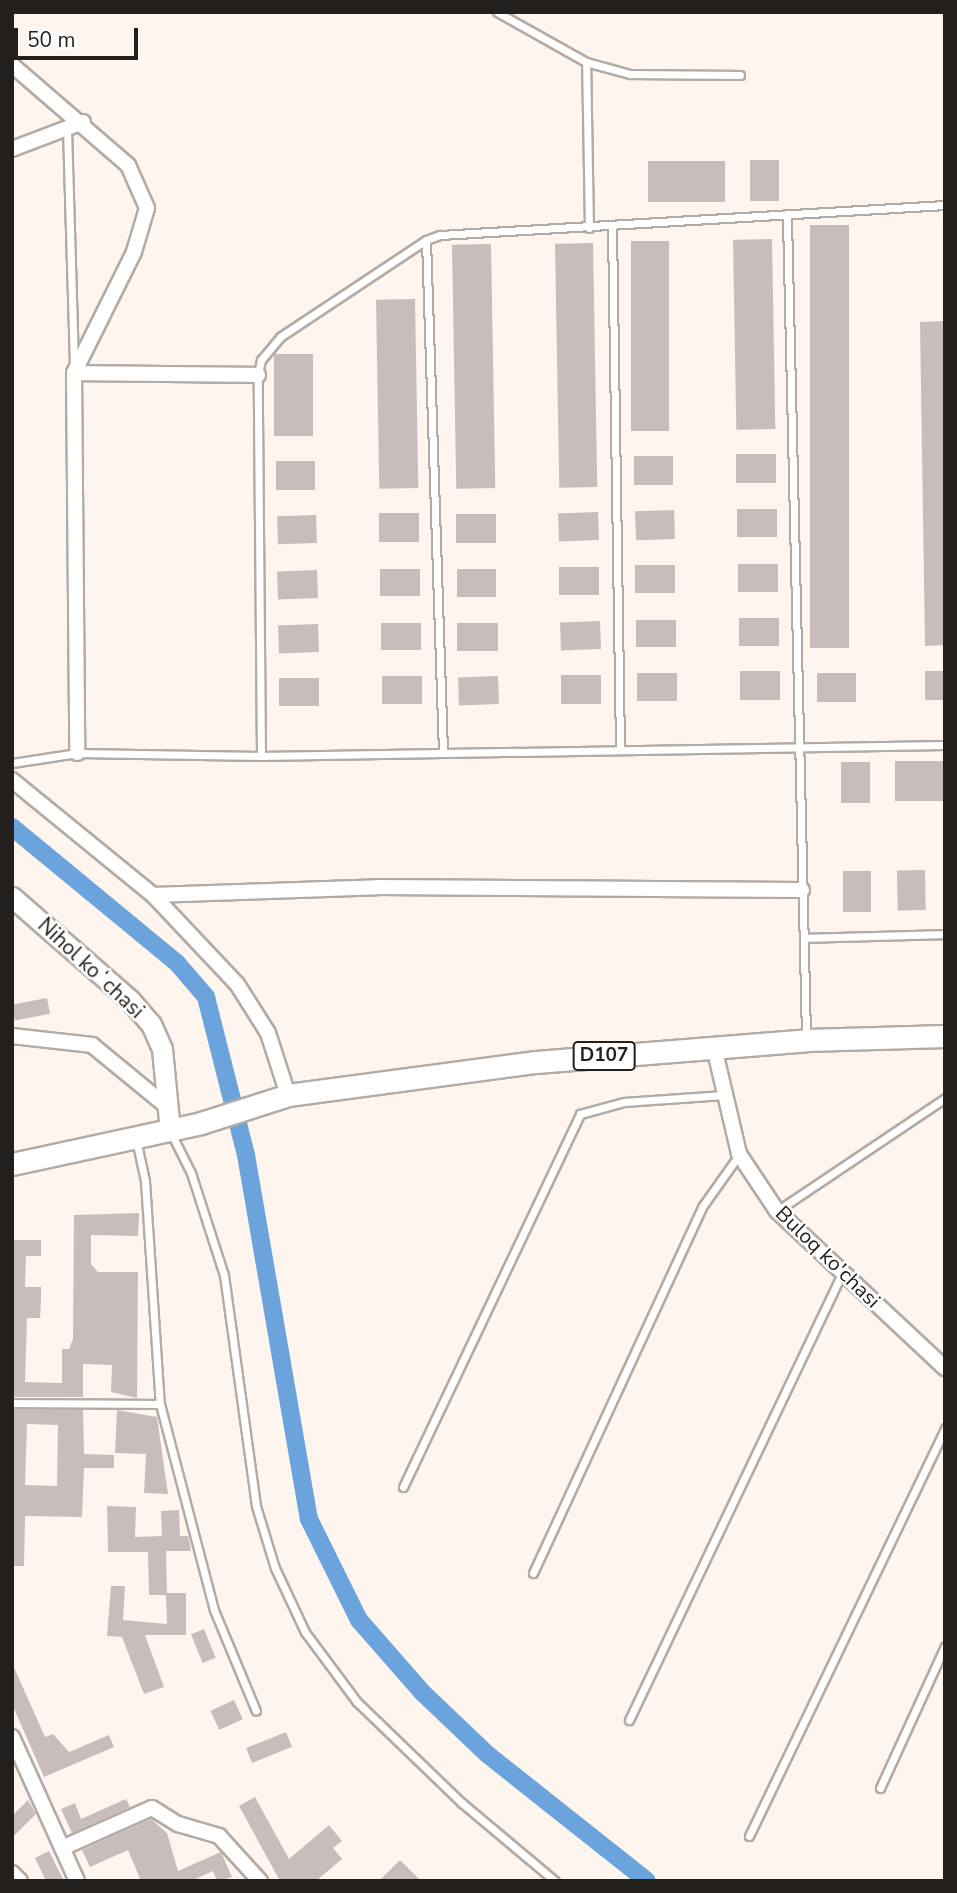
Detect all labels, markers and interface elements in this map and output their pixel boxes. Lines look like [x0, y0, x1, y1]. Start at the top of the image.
scale bar [18, 14, 142, 58]
text: 50 m [27, 26, 76, 54]
street label: Nihol koʻchasi [33, 912, 149, 1024]
road number: D107 [572, 1040, 636, 1072]
street label: Buloq ko'chasi [770, 1201, 886, 1313]

